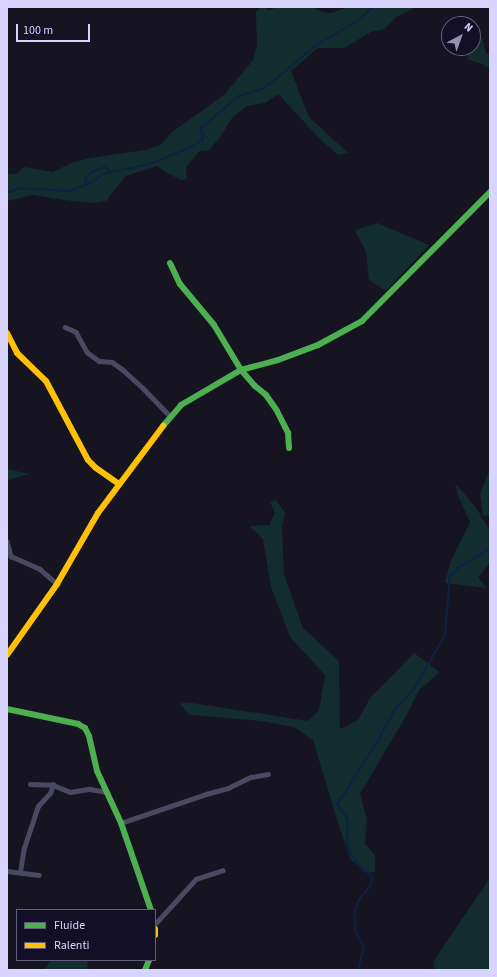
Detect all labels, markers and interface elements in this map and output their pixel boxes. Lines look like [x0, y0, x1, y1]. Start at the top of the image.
scale bar [18, 16, 92, 42]
north arrow [441, 16, 481, 56]
text: N [461, 19, 476, 35]
text: 100 m [23, 22, 53, 39]
legend [16, 909, 156, 961]
text: Fluide [54, 917, 85, 934]
text: Ralenti [54, 937, 89, 954]

